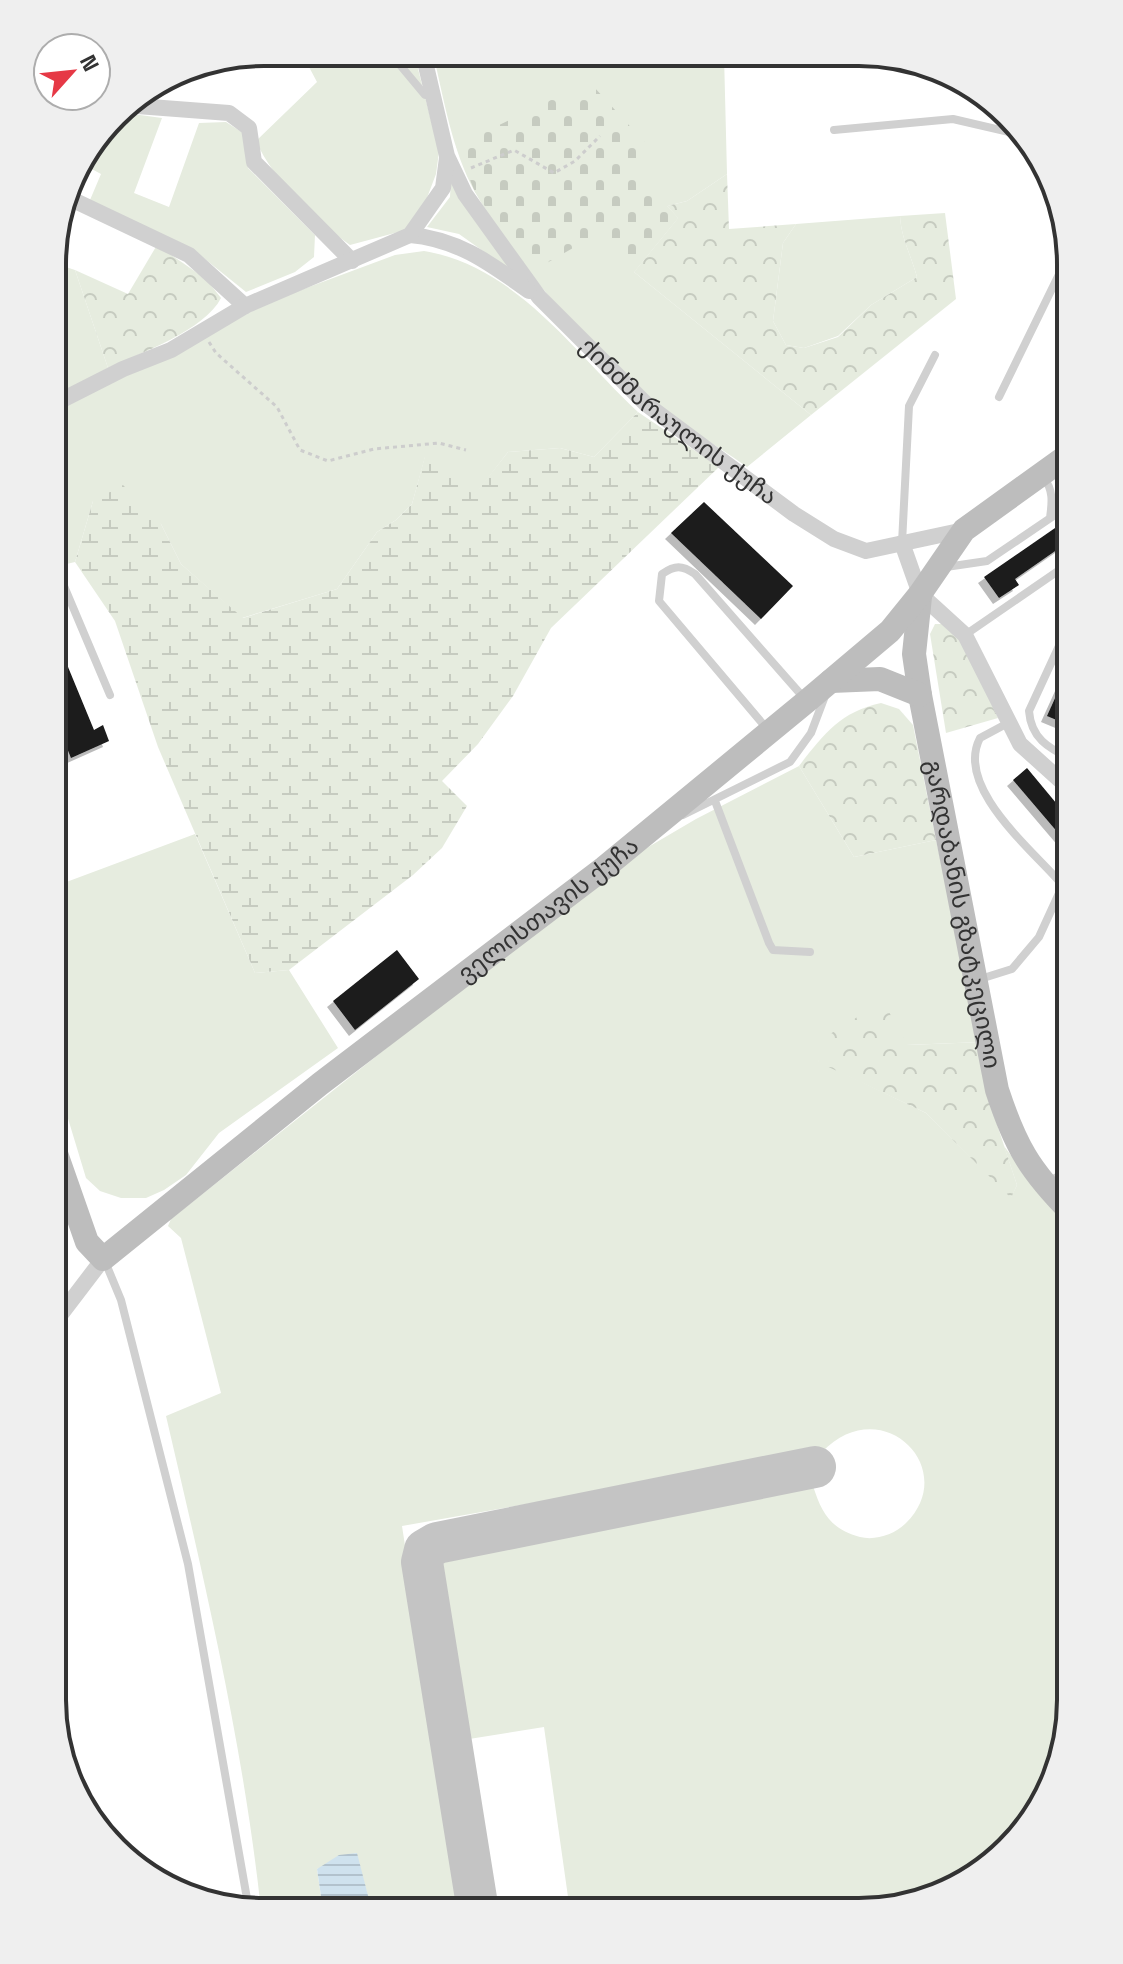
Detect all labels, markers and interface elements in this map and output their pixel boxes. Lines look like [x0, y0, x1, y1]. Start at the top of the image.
north arrow [32, 32, 112, 112]
text: N [74, 50, 106, 76]
street label: ქინძმარაულის ქუჩა [573, 331, 784, 511]
street label: გარდაბანის გზატკეცილი [918, 757, 1008, 1071]
street label: ველისთავის ქუჩა [451, 830, 645, 989]

